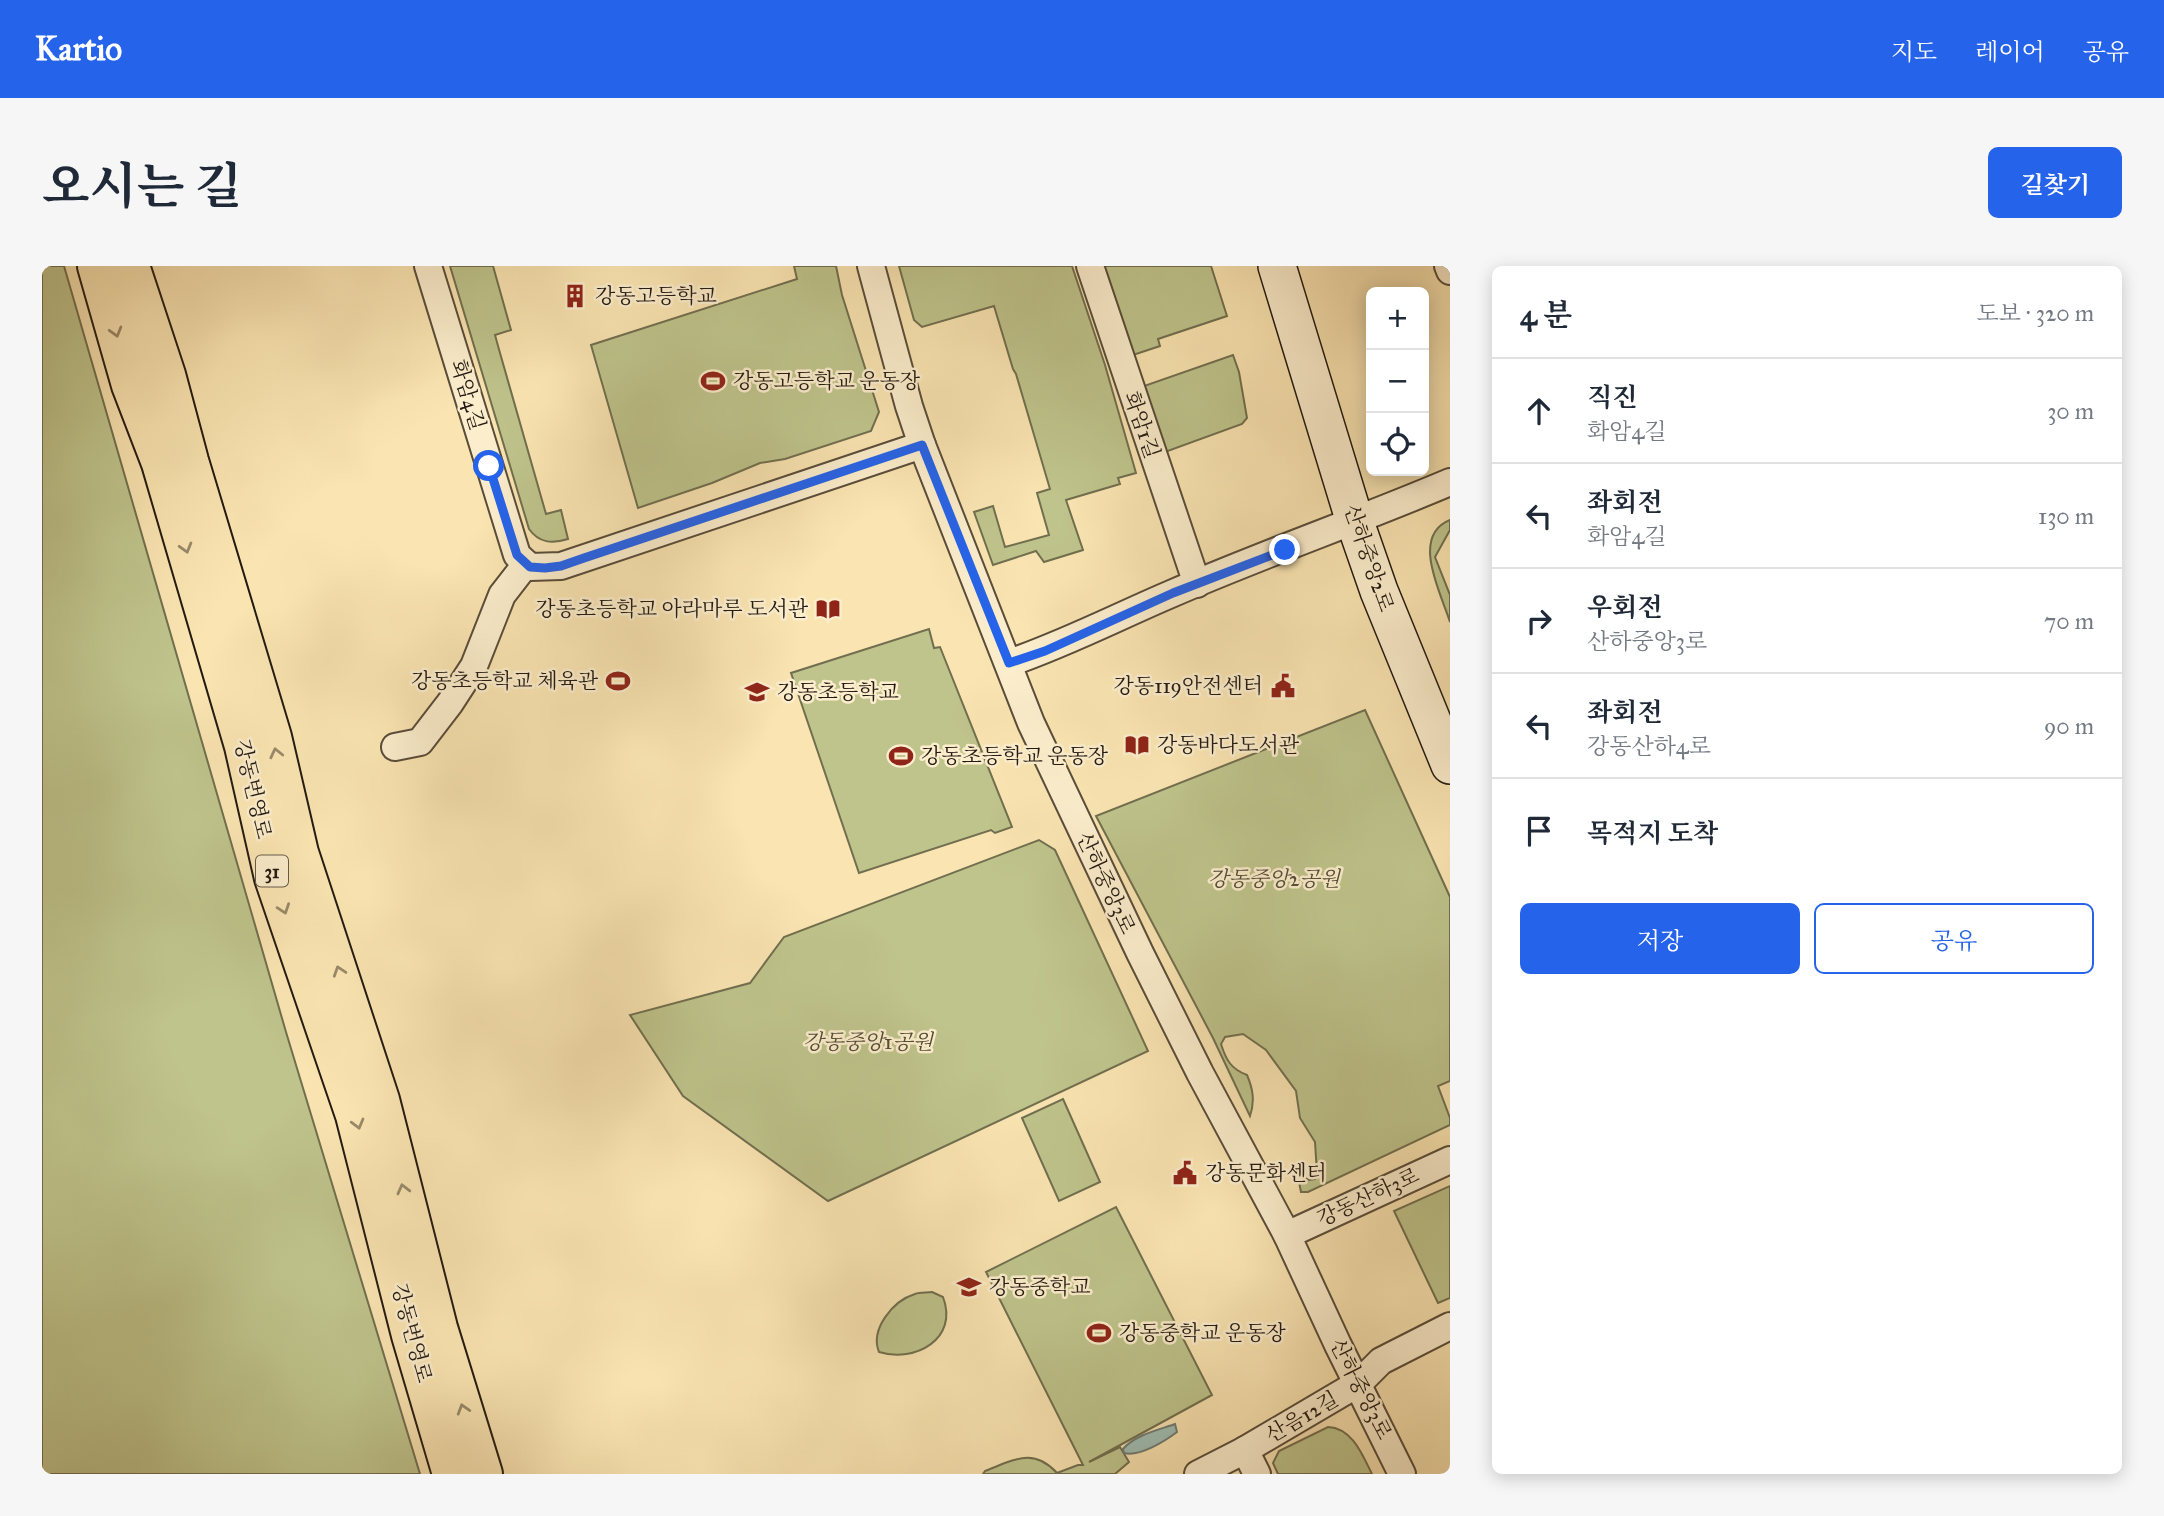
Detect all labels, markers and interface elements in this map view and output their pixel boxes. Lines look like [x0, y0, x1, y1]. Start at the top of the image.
text: Kartio [35, 29, 122, 69]
text: 지도 [1891, 37, 1937, 67]
text: 레이어 [1975, 37, 2045, 67]
text: 공유 [2083, 37, 2129, 67]
button: 길찾기 [1988, 147, 2122, 218]
text: 오시는 길 [42, 157, 242, 216]
building icon: 강동고등학교 [561, 282, 589, 310]
place label: 강동고등학교 [595, 283, 717, 309]
map controls [1366, 287, 1429, 476]
button: + [1366, 287, 1429, 350]
text: 4 분 [1520, 297, 1572, 333]
text: 도보 · 320 m [1976, 299, 2094, 327]
one-way arrow [108, 325, 122, 337]
button: − [1366, 350, 1429, 413]
street label: 화암4길 [445, 357, 491, 433]
sports icon: 강동고등학교 운동장 [699, 367, 727, 395]
place label: 강동고등학교 운동장 [733, 368, 921, 394]
text: 직진 [1587, 381, 1637, 413]
street label: 화암1길 [1118, 388, 1166, 462]
icon: ahead [1520, 392, 1558, 430]
text: 30 m [2047, 397, 2094, 425]
button: locate [1366, 413, 1429, 476]
text: 화암4길 [1587, 417, 1666, 445]
route start [473, 450, 504, 481]
text: 좌회전 [1587, 486, 1662, 518]
icon: left [1520, 497, 1558, 535]
street label: 산하중앙2로 [1339, 501, 1399, 615]
text: 130 m [2038, 502, 2094, 530]
text: 화암4길 [1587, 522, 1666, 550]
route end [1269, 534, 1300, 565]
one-way arrow [178, 542, 192, 554]
text: 우회전 [1587, 591, 1662, 623]
library icon: 강동초등학교 아라마루 도서관 [814, 595, 842, 623]
place label: 강동초등학교 아라마루 도서관 [535, 596, 809, 622]
icon: right [1520, 602, 1558, 640]
text: 70 m [2044, 607, 2094, 635]
text: 산하중앙3로 [1587, 627, 1707, 655]
sports icon: 강동초등학교 체육관 [604, 667, 632, 695]
place label: 강동초등학교 체육관 [411, 668, 599, 694]
public building icon: 강동119안전센터 [1269, 672, 1297, 700]
place label: 강동119안전센터 [1114, 673, 1263, 699]
school or university icon: 강동초등학교 [743, 678, 771, 706]
place label: 강동초등학교 [777, 679, 899, 705]
text: 좌회전 [1587, 696, 1662, 728]
icon: left [1520, 707, 1558, 745]
text: 90 m [2044, 712, 2094, 740]
library icon: 강동바다도서관 [1123, 731, 1151, 759]
place label: 강동바다도서관 [1157, 732, 1300, 758]
text: 강동산하4로 [1587, 732, 1711, 760]
street label: 강동번영로 [229, 737, 277, 841]
sports icon: 강동초등학교 운동장 [887, 742, 915, 770]
place label: 강동초등학교 운동장 [921, 743, 1109, 769]
one-way arrow [270, 747, 284, 759]
icon: arrive [1520, 812, 1558, 850]
text: 목적지 도착 [1587, 817, 1718, 849]
street label: 산하중앙3로 [1071, 828, 1141, 938]
road number: 31 [256, 856, 288, 886]
park label: 강동중앙2공원 [1208, 866, 1342, 892]
one-way arrow [276, 902, 290, 915]
button: 저장 [1520, 903, 1800, 974]
button: 공유 [1814, 903, 2094, 974]
one-way arrow [333, 965, 347, 978]
park label: 강동중앙1공원 [803, 1029, 935, 1055]
one-way arrow [350, 1118, 364, 1130]
public building icon: 강동문화센터 [1171, 1159, 1199, 1187]
place label: 강동문화센터 [1205, 1160, 1327, 1186]
street label: 강동산하3로 [1313, 1162, 1423, 1232]
one-way arrow [397, 1184, 411, 1196]
school or university icon: 강동중학교 [955, 1273, 983, 1301]
place label: 강동중학교 [989, 1274, 1090, 1300]
street label: 강동번영로 [386, 1281, 438, 1385]
sports icon: 강동중학교 운동장 [1085, 1319, 1113, 1347]
place label: 강동중학교 운동장 [1119, 1320, 1287, 1346]
street label: 산하중앙3로 [1324, 1334, 1398, 1444]
street label: 산음12길 [1261, 1386, 1343, 1448]
one-way arrow [456, 1403, 471, 1415]

